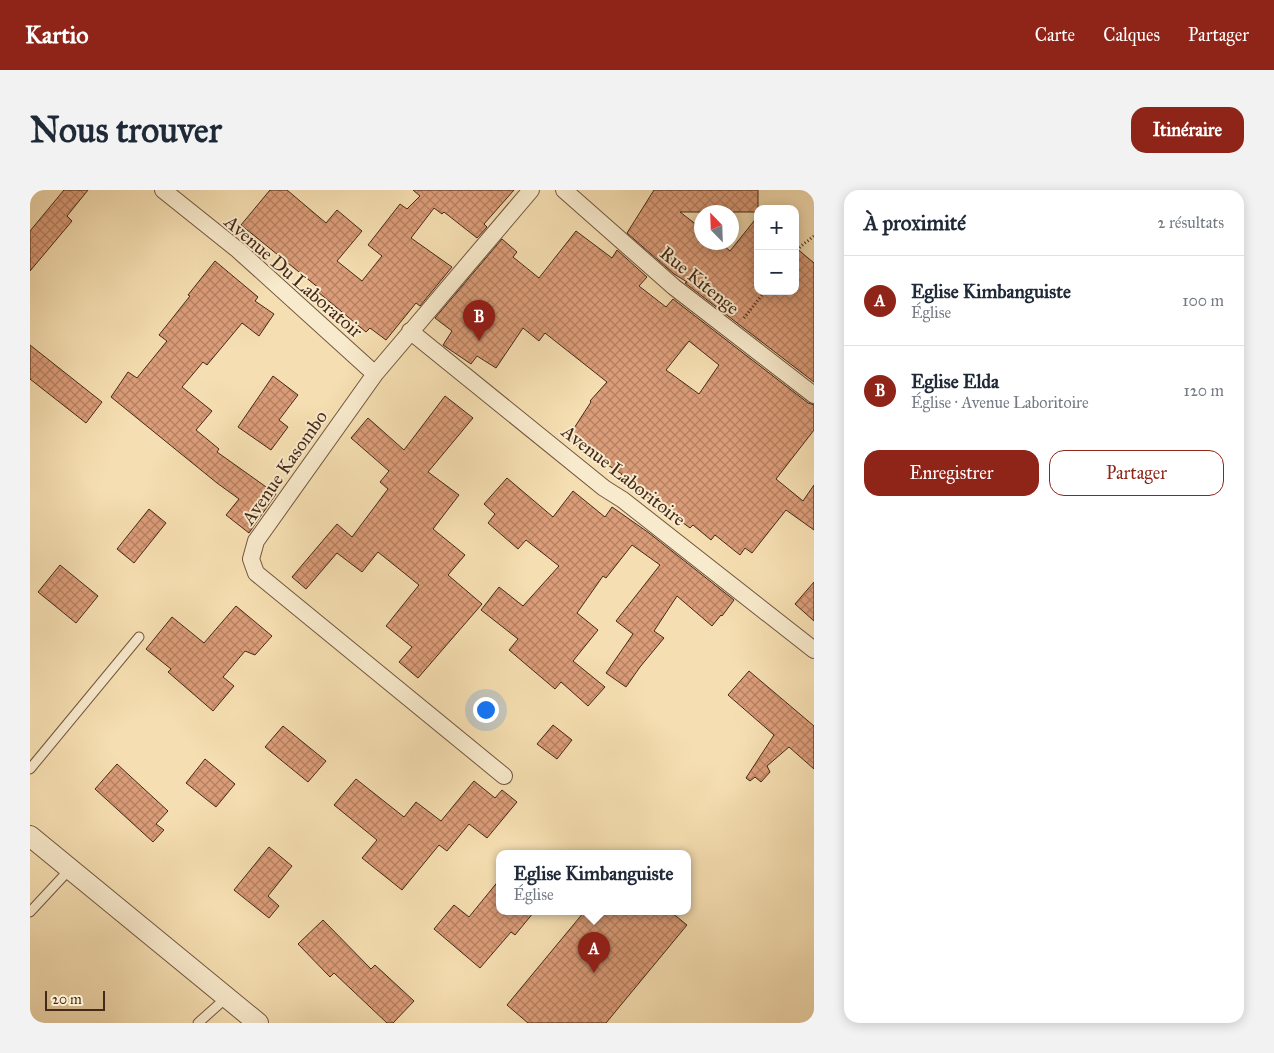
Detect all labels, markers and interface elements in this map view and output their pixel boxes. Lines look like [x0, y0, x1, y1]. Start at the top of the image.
text: Kartio [25, 20, 88, 50]
text: Carte [1035, 24, 1075, 46]
text: Calques [1103, 24, 1160, 46]
text: Partager [1188, 24, 1249, 46]
button: Itinéraire [1131, 107, 1244, 153]
text: Nous trouver [30, 109, 222, 152]
north arrow [694, 205, 739, 250]
map controls [754, 205, 799, 295]
button: + [754, 205, 799, 250]
street label: Avenue Du Laboratoir [219, 210, 368, 343]
text: À proximité [864, 210, 966, 236]
text: 2 résultats [1158, 213, 1224, 232]
street label: Rue Kitenge [655, 241, 744, 320]
button: − [754, 250, 799, 295]
text: Eglise Kimbanguiste [911, 280, 1071, 303]
text: A [875, 291, 885, 310]
text: 100 m [1182, 291, 1224, 310]
pin: B [463, 300, 495, 341]
text: Église [911, 303, 951, 322]
text: Eglise Elda [911, 370, 999, 393]
text: B [875, 381, 885, 400]
text: 120 m [1184, 381, 1224, 400]
text: Église · Avenue Laboritoire [911, 393, 1089, 412]
street label: Avenue Kasombo [236, 406, 332, 530]
street label: Avenue Laboritoire [556, 419, 690, 531]
button: Enregistrer [864, 450, 1039, 496]
button: Partager [1049, 450, 1224, 496]
your location [473, 697, 499, 723]
popup [496, 850, 691, 915]
text: Eglise Kimbanguiste [514, 862, 673, 885]
text: Église [514, 885, 554, 904]
pin: A [578, 932, 610, 973]
scale bar [45, 988, 105, 1011]
text: 20 m [52, 991, 82, 1008]

